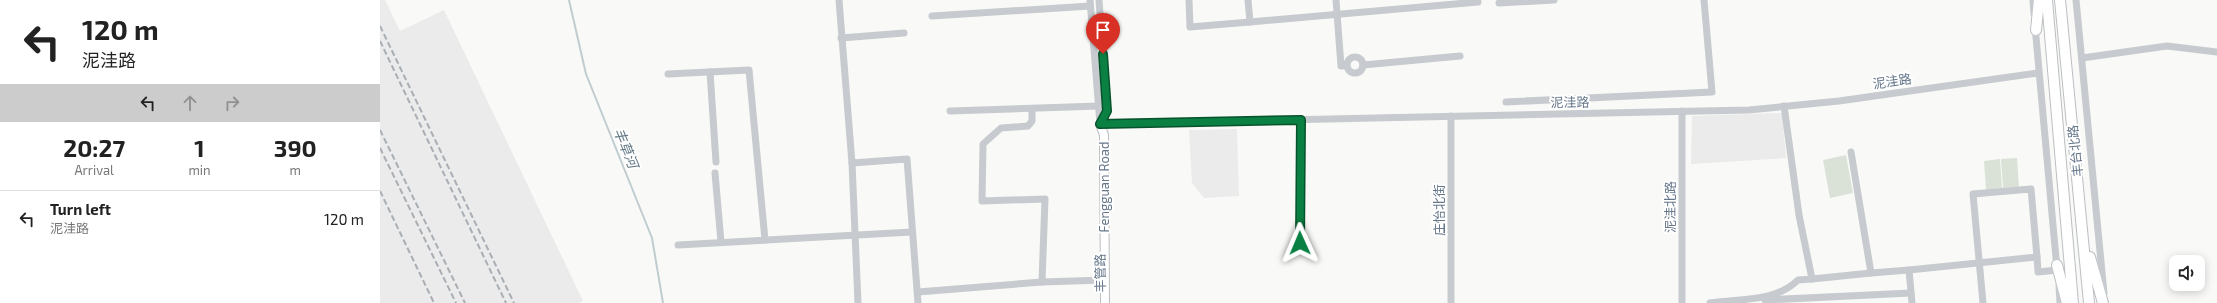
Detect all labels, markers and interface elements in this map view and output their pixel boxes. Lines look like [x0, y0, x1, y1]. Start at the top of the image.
text: 120 m [82, 12, 159, 46]
pin [1086, 13, 1120, 54]
icon: left [16, 16, 68, 68]
icon: arrive [1092, 19, 1114, 41]
text: 泥洼路 [82, 49, 136, 71]
street label: 泥洼路 [1872, 70, 1912, 92]
icon: left [137, 92, 159, 114]
icon: ahead [179, 92, 201, 114]
icon: right [221, 92, 243, 114]
street label: 泥洼路 [1550, 94, 1590, 110]
street label: 丰台北路 [2064, 124, 2086, 178]
water label: 丰草河 [611, 125, 643, 173]
text: 20:27 [63, 133, 125, 162]
text: 1 [194, 133, 205, 162]
text: 390 [274, 133, 317, 162]
street label: Fengguan Road [1096, 142, 1112, 232]
text: Arrival [74, 162, 114, 178]
text: min [188, 162, 211, 178]
text: m [290, 162, 301, 178]
street label: 泥洼北路 [1662, 181, 1678, 233]
street label: 庄怡北街 [1431, 184, 1447, 236]
text: Turn left [50, 200, 111, 218]
icon: left [16, 208, 38, 230]
text: 120 m [324, 210, 364, 228]
text: 泥洼路 [50, 220, 89, 236]
position arrow [1279, 222, 1321, 264]
street label: 丰管路 [1092, 253, 1108, 293]
map controls [2169, 255, 2205, 291]
button: sound [2169, 255, 2205, 291]

